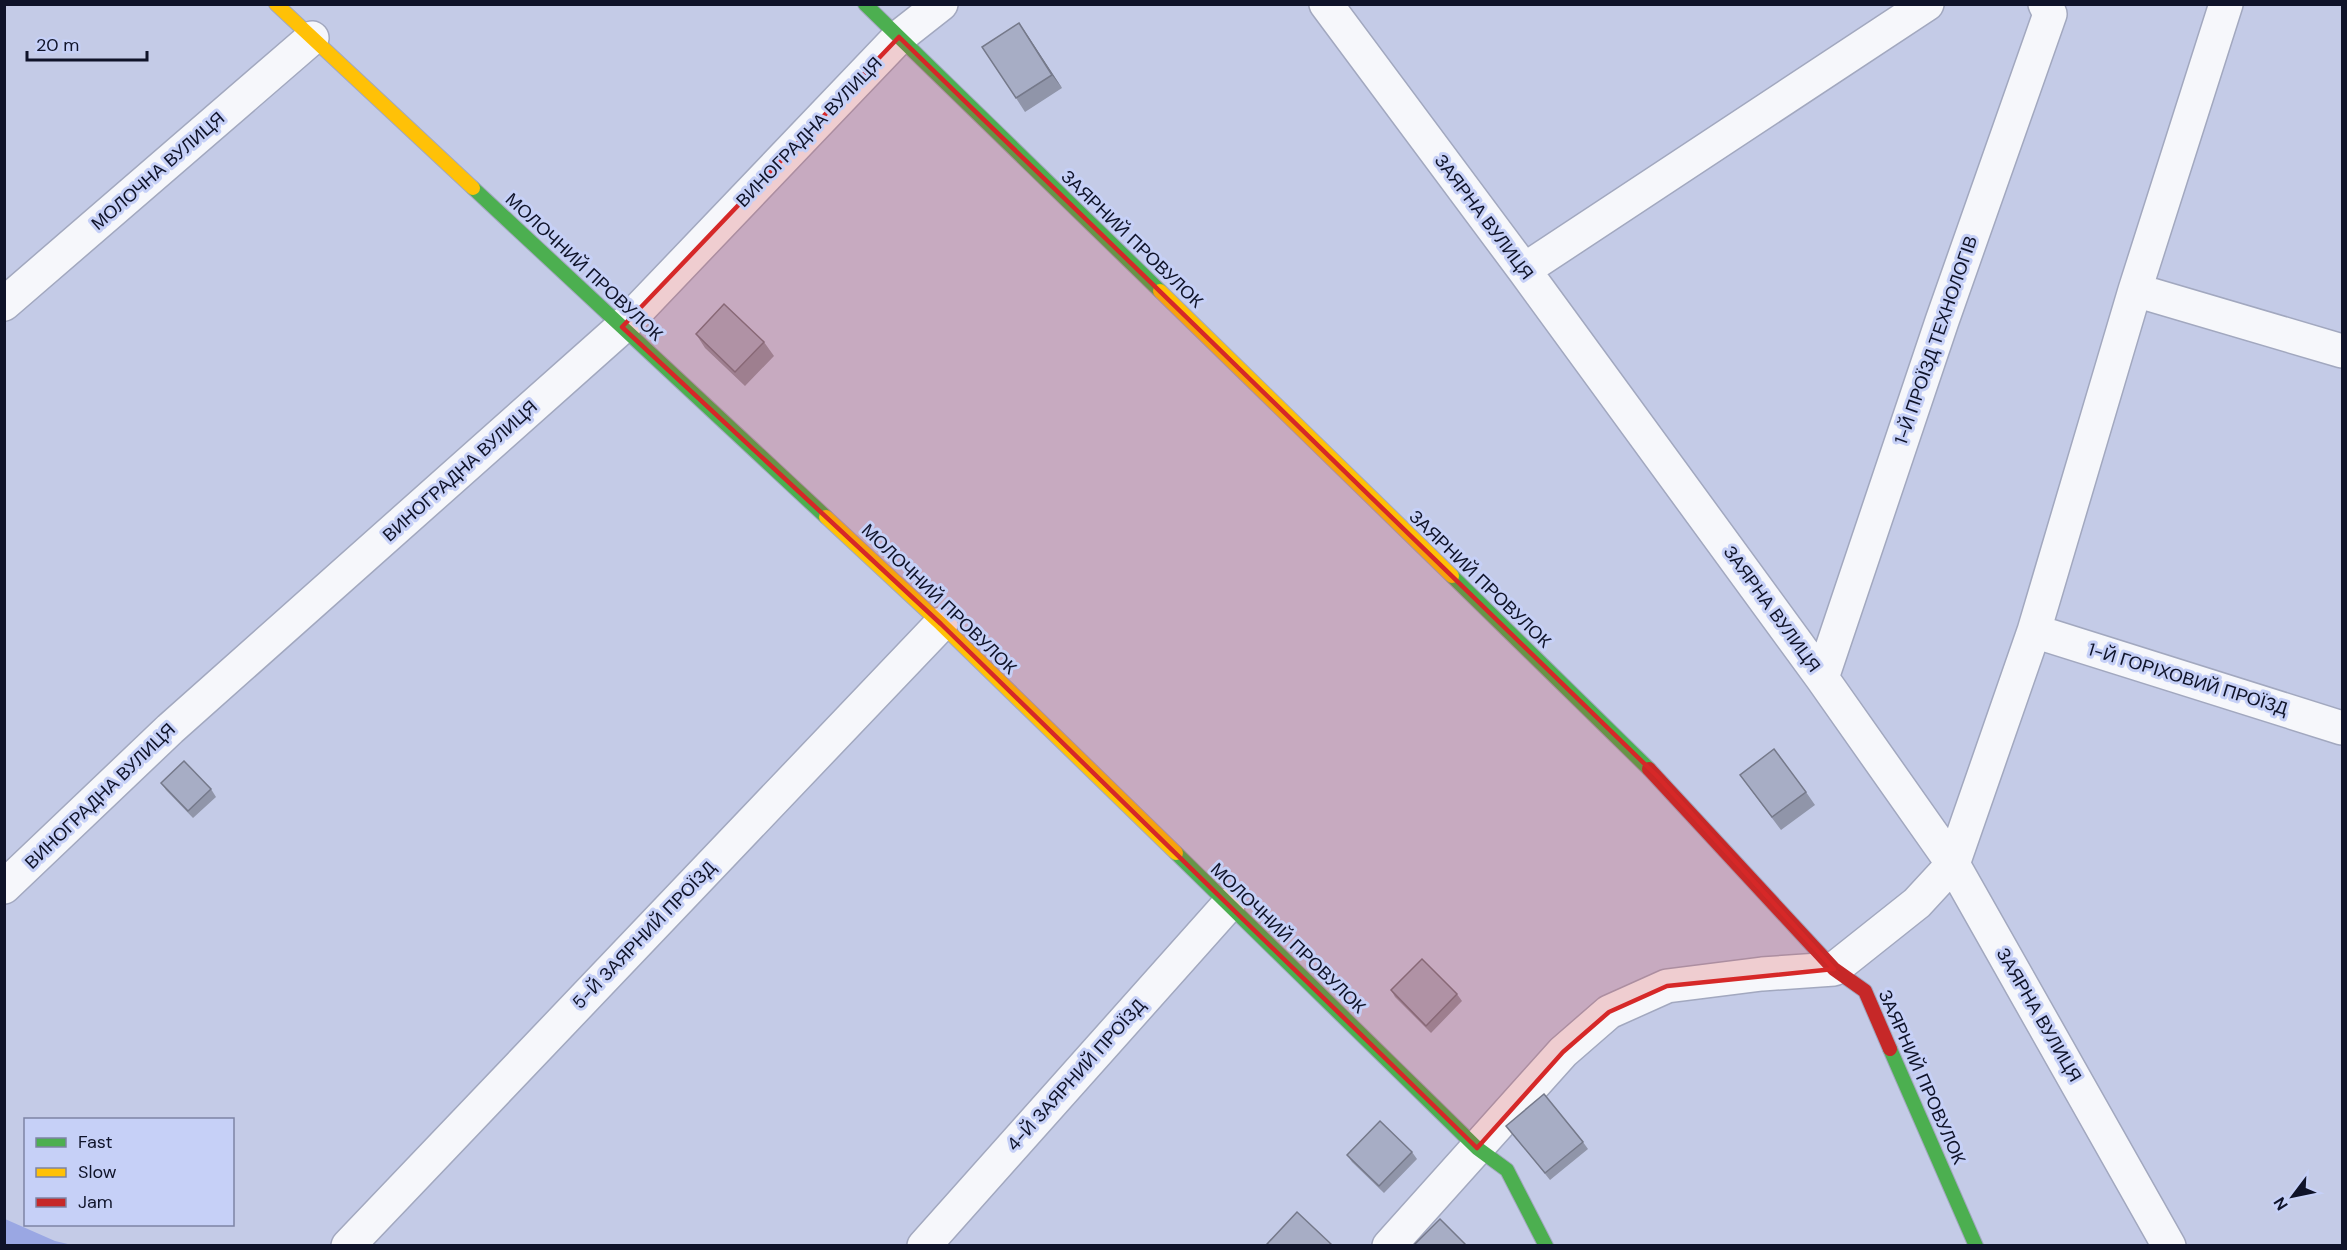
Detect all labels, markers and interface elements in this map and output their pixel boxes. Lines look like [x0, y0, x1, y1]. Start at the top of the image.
scale bar [27, 24, 147, 62]
text: 20 m [36, 33, 79, 57]
street label: ВИНОГРАДНА ВУЛИЦЯ [731, 52, 887, 212]
street label: МОЛОЧНА ВУЛИЦЯ [86, 106, 230, 236]
street label: ЗАЯРНА ВУЛИЦЯ [1429, 149, 1539, 285]
street label: ЗАЯРНИЙ ПРОВУЛОК [1056, 165, 1209, 314]
street label: МОЛОЧНИЙ ПРОВУЛОК [500, 188, 668, 347]
street label: 1-Й ПРОЇЗД ТЕХНОЛОГІВ [1889, 233, 1983, 447]
street label: ВИНОГРАДНА ВУЛИЦЯ [378, 395, 542, 547]
street label: ЗАЯРНИЙ ПРОВУЛОК [1404, 505, 1557, 654]
street label: МОЛОЧНИЙ ПРОВУЛОК [856, 518, 1022, 680]
street label: ЗАЯРНА ВУЛИЦЯ [1718, 541, 1826, 677]
street label: 1-Й ГОРІХОВИЙ ПРОЇЗД [2085, 637, 2291, 721]
street label: ВИНОГРАДНА ВУЛИЦЯ [20, 718, 180, 874]
street label: 5-Й ЗАЯРНИЙ ПРОЇЗД [567, 856, 721, 1014]
street label: МОЛОЧНИЙ ПРОВУЛОК [1205, 857, 1371, 1019]
street label: ЗАЯРНА ВУЛИЦЯ [1991, 944, 2087, 1086]
street label: ЗАЯРНИЙ ПРОВУЛОК [1873, 986, 1972, 1169]
street label: 4-Й ЗАЯРНИЙ ПРОЇЗД [1001, 994, 1151, 1156]
legend [24, 1118, 234, 1226]
text: Fast [78, 1130, 113, 1154]
text: Slow [78, 1160, 117, 1184]
north arrow [2263, 1166, 2323, 1226]
text: Jam [78, 1190, 113, 1214]
text: N [2269, 1193, 2293, 1214]

